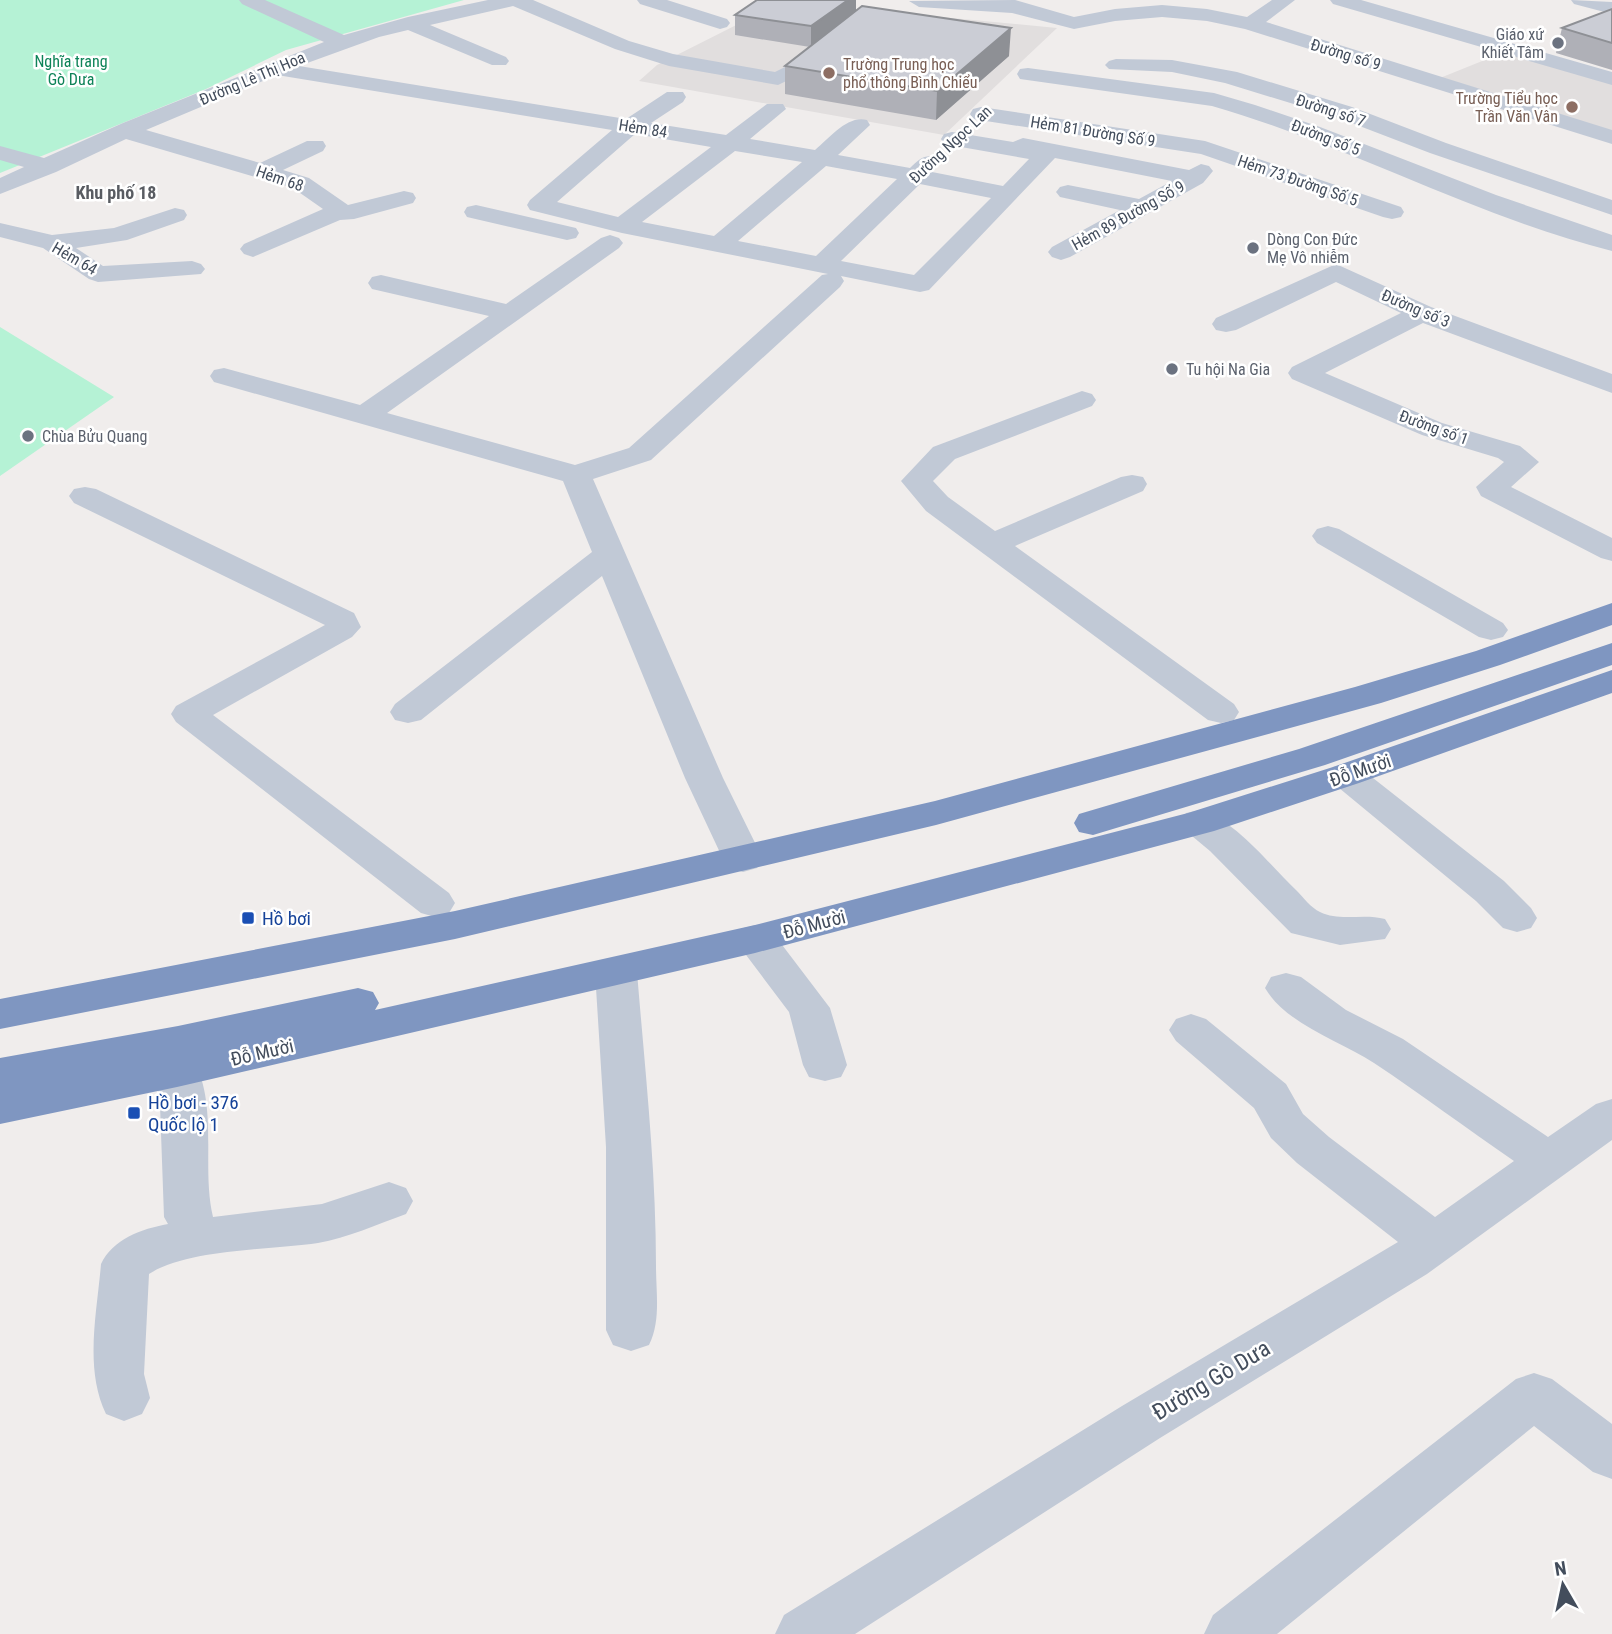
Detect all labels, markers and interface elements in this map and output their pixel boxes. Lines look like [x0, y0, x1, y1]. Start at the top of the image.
place label: Giáo xứ Khiết Tâm [1481, 25, 1544, 62]
street label: Đường số 9 [1308, 35, 1383, 74]
marker: Giáo xứ Khiết Tâm [1550, 35, 1566, 51]
street label: Đường Lê Thị Hoa [196, 48, 308, 109]
park label: Nghĩa trang Gò Dưa [34, 52, 108, 89]
place label: Trường Trung học phổ thông Bình Chiểu [843, 55, 977, 92]
marker: Trường Trung học phổ thông Bình Chiểu [821, 65, 837, 81]
place label: Trường Tiểu học Trần Văn Vân [1455, 89, 1558, 126]
street label: Đường số 7 [1293, 90, 1368, 131]
marker: Trường Tiểu học Trần Văn Vân [1564, 99, 1580, 115]
street label: Đường Ngọc Lan [905, 101, 995, 187]
street label: Hẻm 81 Đường Số 9 [1029, 112, 1157, 151]
street label: Hẻm 84 [617, 115, 669, 142]
street label: Đường số 5 [1289, 116, 1363, 159]
street label: Hẻm 73 Đường Số 5 [1235, 151, 1361, 210]
street label: Hẻm 68 [254, 162, 306, 195]
street label: Hẻm 89 Đường Số 9 [1069, 177, 1188, 254]
district label: Khu phố 18 [76, 182, 156, 203]
place label: Dòng Con Đức Mẹ Vô nhiễm [1267, 230, 1358, 267]
street label: Hẻm 64 [49, 238, 101, 279]
marker: Dòng Con Đức Mẹ Vô nhiễm [1245, 240, 1261, 256]
street label: Đường số 3 [1379, 286, 1453, 331]
place label: Tu hội Na Gia [1186, 360, 1270, 379]
marker: Tu hội Na Gia [1164, 361, 1180, 377]
street label: Đường số 1 [1397, 406, 1471, 449]
place label: Chùa Bửu Quang [42, 427, 147, 446]
marker: Chùa Bửu Quang [20, 428, 36, 444]
street label: Đỗ Mười [1326, 749, 1394, 792]
street label: Đỗ Mười [780, 905, 848, 944]
place label: Hồ bơi [262, 907, 311, 930]
marker: Hồ bơi [240, 910, 256, 926]
street label: Đỗ Mười [228, 1034, 296, 1071]
place label: Hồ bơi - 376 Quốc lộ 1 [148, 1091, 239, 1136]
marker: Hồ bơi - 376 Quốc lộ 1 [126, 1105, 142, 1121]
street label: Đường Gò Dưa [1147, 1335, 1275, 1426]
north arrow [1528, 1550, 1598, 1620]
text: N [1553, 1556, 1568, 1581]

